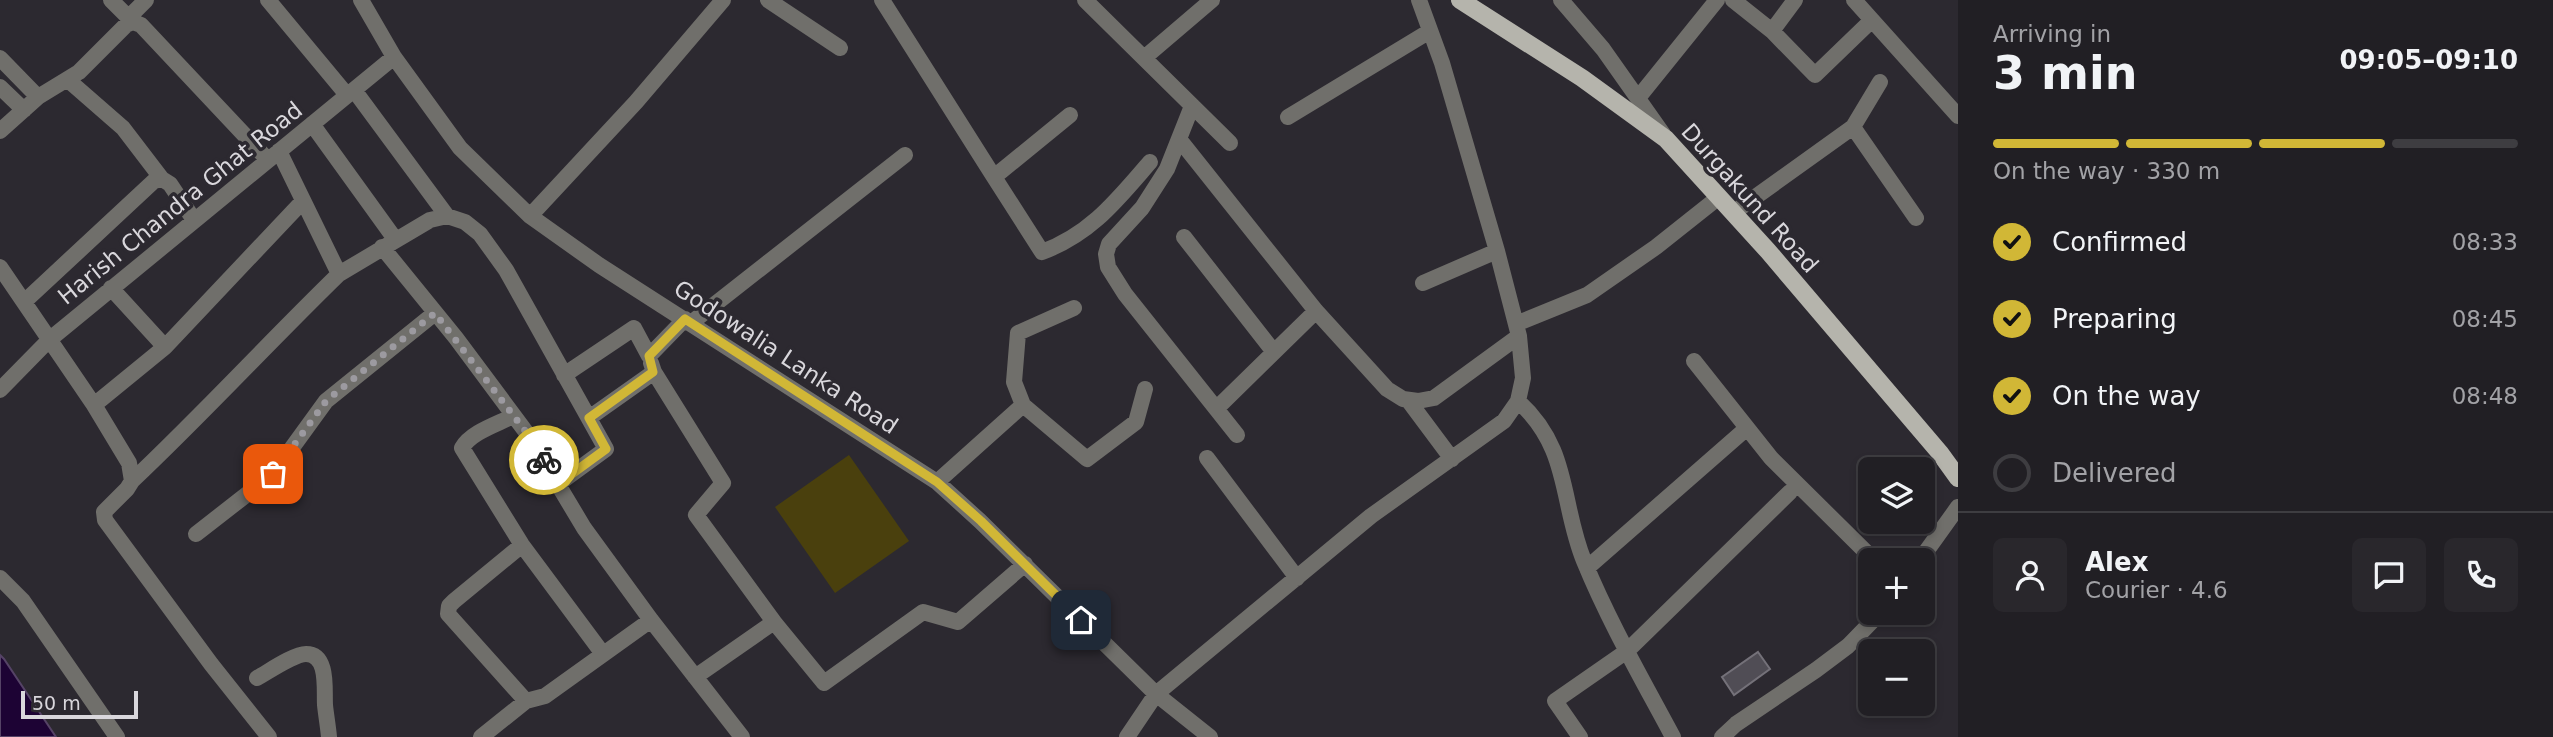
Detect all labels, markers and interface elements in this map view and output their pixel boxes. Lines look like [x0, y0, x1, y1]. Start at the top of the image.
text: Arriving in [1993, 21, 2111, 47]
text: 09:05–09:10 [2339, 45, 2518, 75]
text: 3 min [1993, 46, 2137, 100]
street label: Harish Chandra Ghat Road [53, 96, 307, 310]
street label: Durgakund Road [1676, 118, 1824, 278]
text: On the way · 330 m [1993, 158, 2220, 184]
icon: check [1993, 223, 2031, 261]
text: Confirmed [2052, 227, 2187, 257]
text: 08:33 [2452, 229, 2518, 255]
street label: Godowalia Lanka Road [669, 275, 903, 439]
icon: check [1993, 300, 2031, 338]
text: Preparing [2052, 304, 2177, 334]
text: 08:45 [2452, 306, 2518, 332]
icon: check [1993, 377, 2031, 415]
text: On the way [2052, 381, 2201, 411]
text: 08:48 [2452, 383, 2518, 409]
courier [509, 425, 579, 495]
icon: bike [525, 441, 563, 479]
pin [243, 444, 303, 504]
icon: bag [254, 455, 292, 493]
map controls [1858, 457, 1935, 716]
button: layers [1858, 457, 1935, 534]
text: Delivered [2052, 458, 2176, 488]
button: person [1993, 538, 2067, 612]
button: chat [2352, 538, 2426, 612]
button: phone [2444, 538, 2518, 612]
text: Alex [2085, 547, 2148, 577]
button: + [1858, 548, 1935, 625]
text: Courier · 4.6 [2085, 577, 2228, 603]
pin [1051, 590, 1111, 650]
icon: home [1062, 601, 1100, 639]
button: − [1858, 639, 1935, 716]
scale bar [21, 688, 138, 720]
text: 50 m [32, 692, 81, 714]

